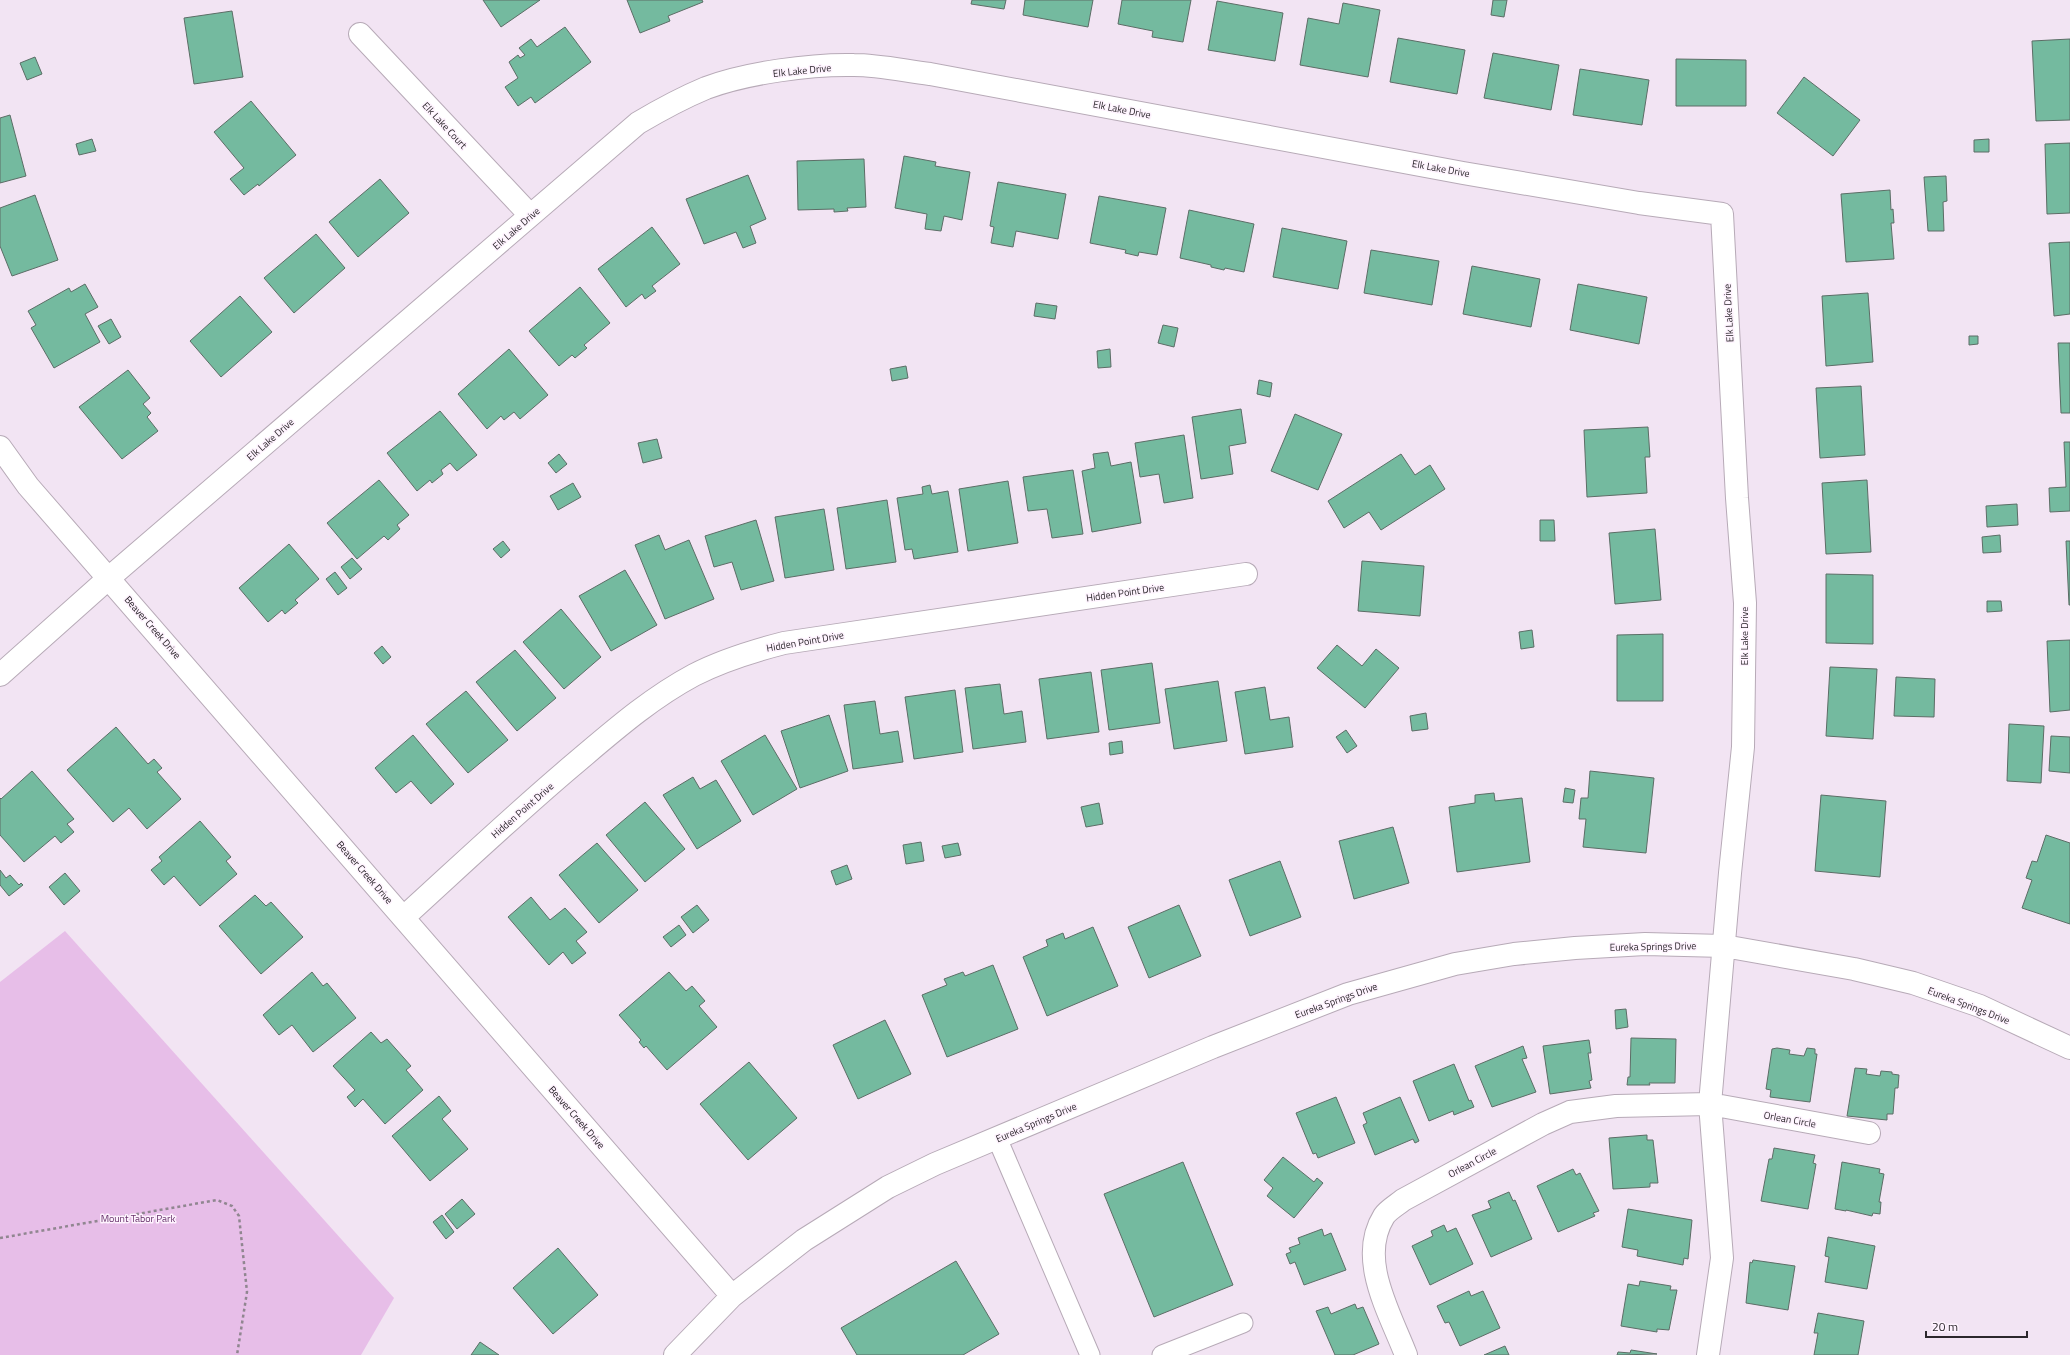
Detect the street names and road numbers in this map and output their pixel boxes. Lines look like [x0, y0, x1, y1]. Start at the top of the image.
street label: Elk Lake Drive [772, 60, 832, 81]
street label: Elk Lake Drive [1092, 97, 1152, 122]
street label: Elk Lake Court [419, 98, 471, 153]
street label: Elk Lake Drive [1411, 156, 1471, 181]
street label: Elk Lake Drive [489, 204, 543, 253]
street label: Elk Lake Drive [1719, 283, 1738, 343]
street label: Elk Lake Drive [243, 415, 297, 464]
street label: Hidden Point Drive [1085, 580, 1165, 605]
street label: Beaver Creek Drive [121, 592, 184, 662]
street label: Elk Lake Drive [1737, 607, 1752, 665]
street label: Hidden Point Drive [765, 627, 845, 656]
street label: Hidden Point Drive [488, 779, 557, 842]
street label: Beaver Creek Drive [333, 837, 396, 907]
street label: Eureka Springs Drive [1610, 938, 1696, 955]
street label: Eureka Springs Drive [1293, 979, 1379, 1022]
street label: Eureka Springs Drive [1926, 983, 2012, 1028]
street label: Beaver Creek Drive [545, 1082, 608, 1152]
street label: Eureka Springs Drive [993, 1099, 1079, 1146]
street label: Orlean Circle [1763, 1108, 1817, 1131]
street label: Orlean Circle [1445, 1143, 1499, 1181]

